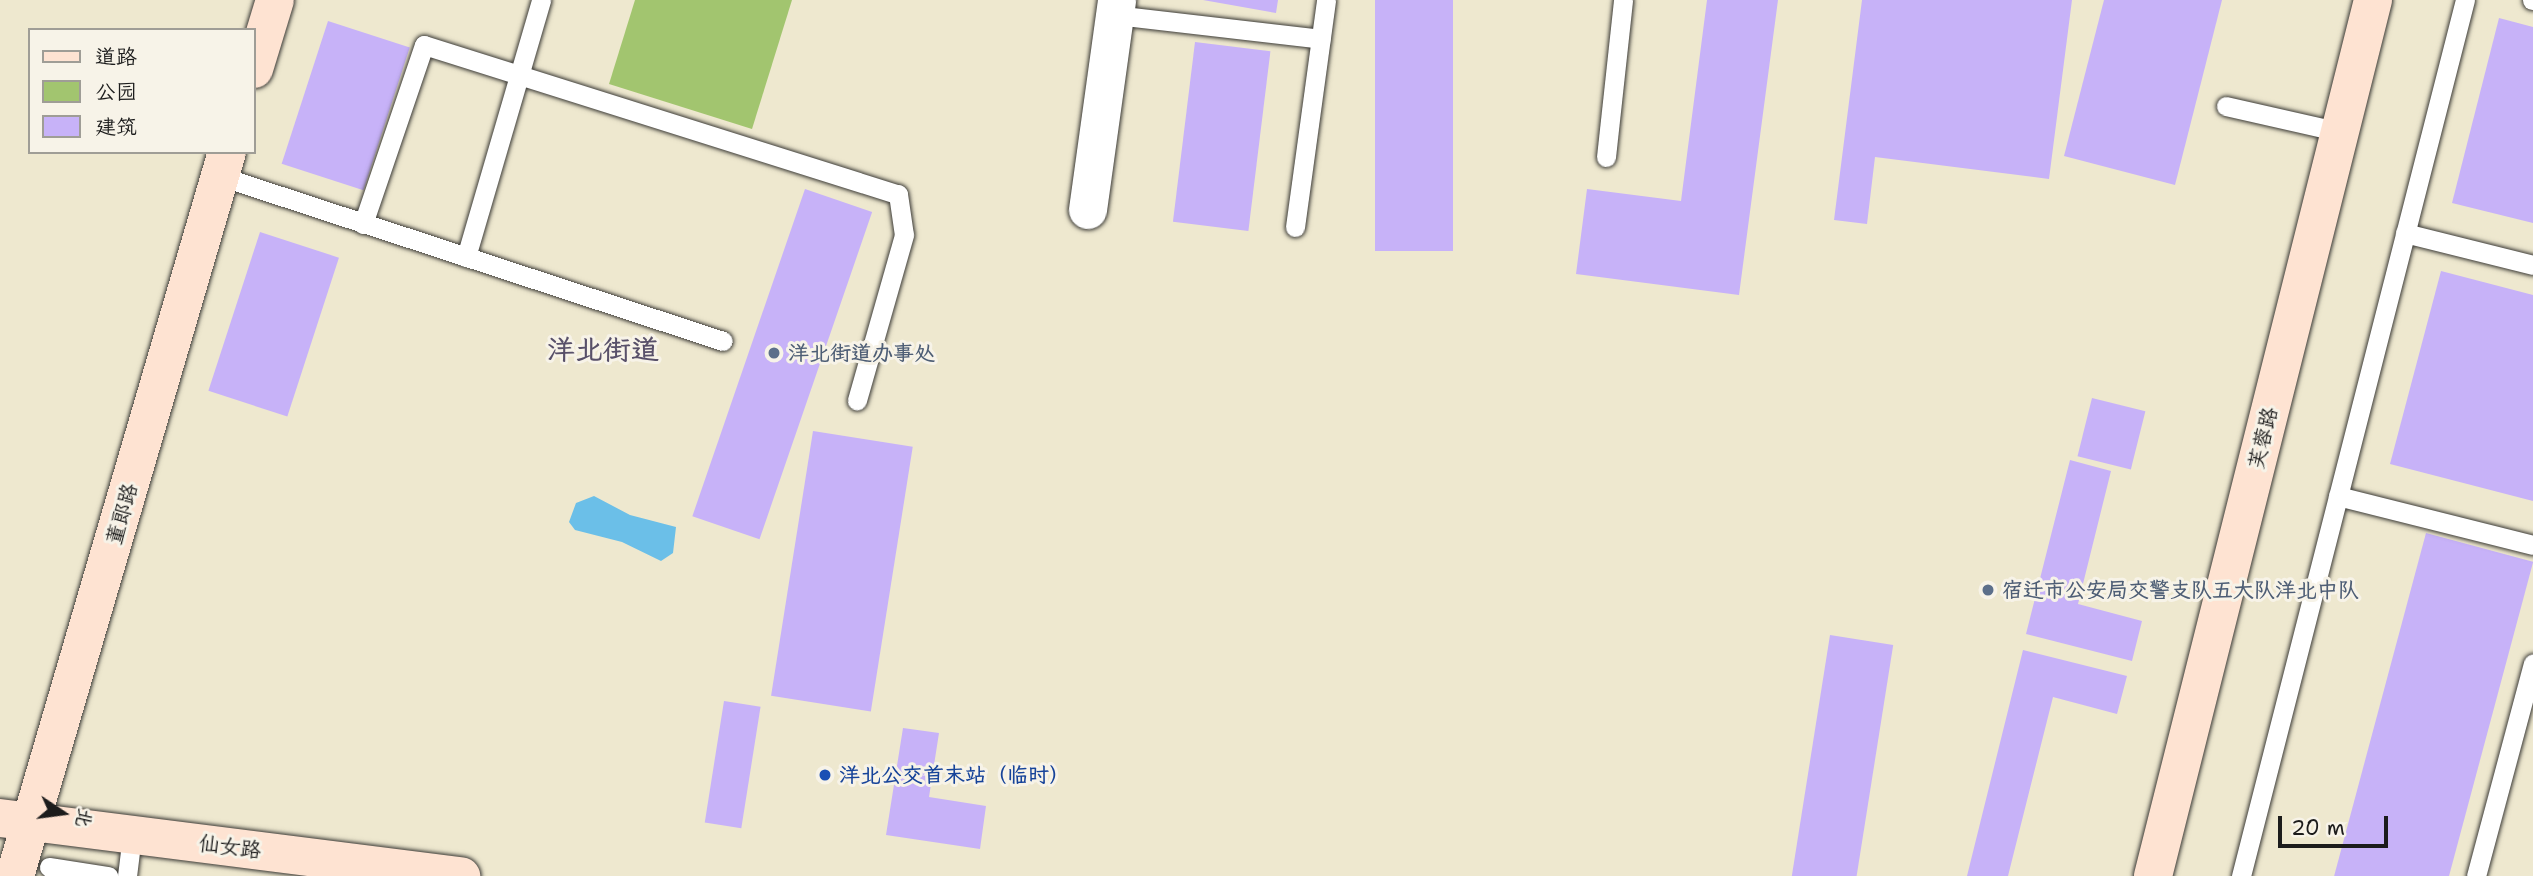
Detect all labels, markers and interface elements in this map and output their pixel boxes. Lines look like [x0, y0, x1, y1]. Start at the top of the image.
legend [28, 28, 256, 154]
text: 道路 [95, 43, 137, 71]
text: 公园 [95, 78, 137, 106]
text: 建筑 [95, 113, 137, 141]
district label: 洋北街道 [547, 332, 659, 366]
place label: 洋北街道办事处 [788, 340, 935, 366]
marker: 洋北街道办事处 [766, 345, 782, 361]
street label: 芙蓉路 [2243, 404, 2283, 472]
street label: 董郎路 [101, 480, 143, 548]
place label: 宿迁市公安局交警支队五大队洋北中队 [2002, 577, 2359, 603]
marker: 宿迁市公安局交警支队五大队洋北中队 [1980, 582, 1996, 598]
place label: 洋北公交首末站（临时） [839, 762, 1070, 788]
marker: 洋北公交首末站（临时） [817, 767, 833, 783]
north arrow [28, 778, 98, 848]
scale bar [2281, 802, 2391, 846]
text: 北 [70, 806, 98, 830]
text: 20 m [2291, 814, 2345, 842]
street label: 仙女路 [197, 831, 263, 863]

